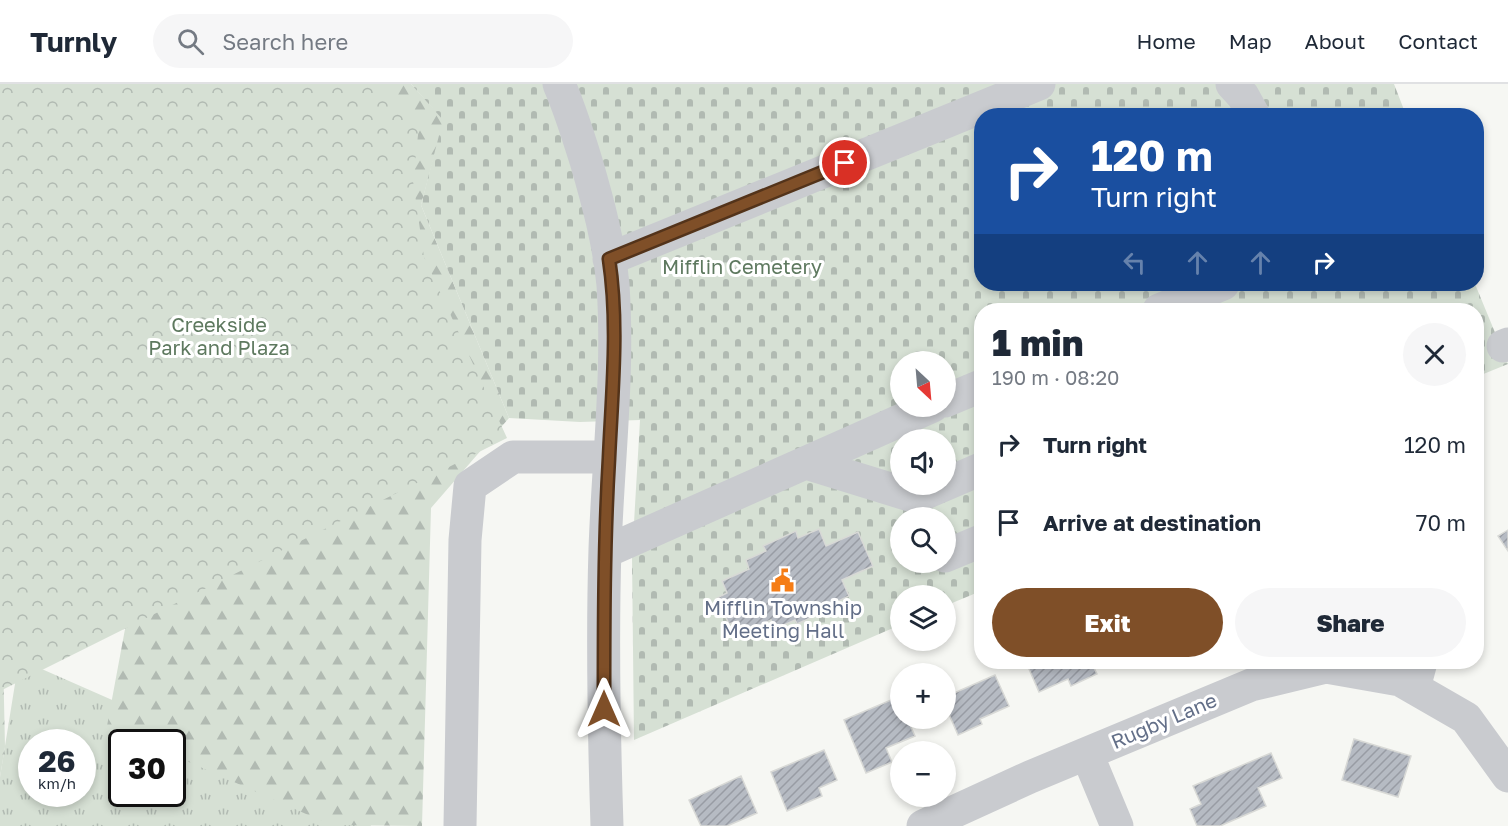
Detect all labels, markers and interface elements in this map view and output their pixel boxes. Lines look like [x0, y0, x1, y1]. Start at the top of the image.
search box [153, 14, 573, 68]
text: Turnly [30, 25, 117, 58]
icon: search [174, 25, 207, 58]
text: Search here [222, 28, 348, 55]
text: Home [1136, 28, 1196, 54]
text: Map [1229, 28, 1272, 54]
text: About [1305, 28, 1365, 54]
text: Contact [1398, 28, 1478, 54]
text: 120 m [1091, 130, 1213, 180]
icon: right [992, 132, 1070, 210]
pin [819, 137, 870, 188]
icon: arrive [828, 146, 861, 179]
text: Turn right [1091, 181, 1217, 213]
icon: left [1118, 246, 1151, 279]
icon: ahead [1181, 246, 1214, 279]
icon: ahead [1244, 246, 1277, 279]
icon: right [1307, 246, 1340, 279]
park label: Mifflin Cemetery [662, 254, 822, 278]
park label: Creekside Park and Plaza [148, 312, 290, 359]
text: 1 min [992, 321, 1083, 364]
button: close [1403, 323, 1466, 386]
north arrow [890, 351, 956, 417]
map controls [890, 351, 956, 807]
text: 190 m · 08:20 [992, 365, 1120, 389]
icon: right [992, 428, 1025, 461]
button: sound [890, 429, 956, 495]
text: Turn right [1043, 431, 1147, 458]
text: 120 m [1404, 431, 1466, 458]
icon: arrive [992, 506, 1025, 539]
button: search [890, 507, 956, 573]
text: Arrive at destination [1043, 509, 1261, 536]
text: 70 m [1416, 509, 1466, 536]
public building icon: Mifflin Township Meeting Hall [770, 568, 796, 594]
button: layers [890, 585, 956, 651]
button: Exit [992, 588, 1223, 657]
button: Share [1235, 588, 1466, 657]
place label: Mifflin Township Meeting Hall [704, 595, 862, 642]
button: + [890, 663, 956, 729]
position arrow [572, 677, 636, 741]
street label: Rugby Lane [1107, 687, 1220, 753]
speed limit sign: 30 [108, 729, 186, 807]
button: − [890, 741, 956, 807]
text: 26 [38, 743, 76, 779]
text: km/h [38, 774, 76, 792]

